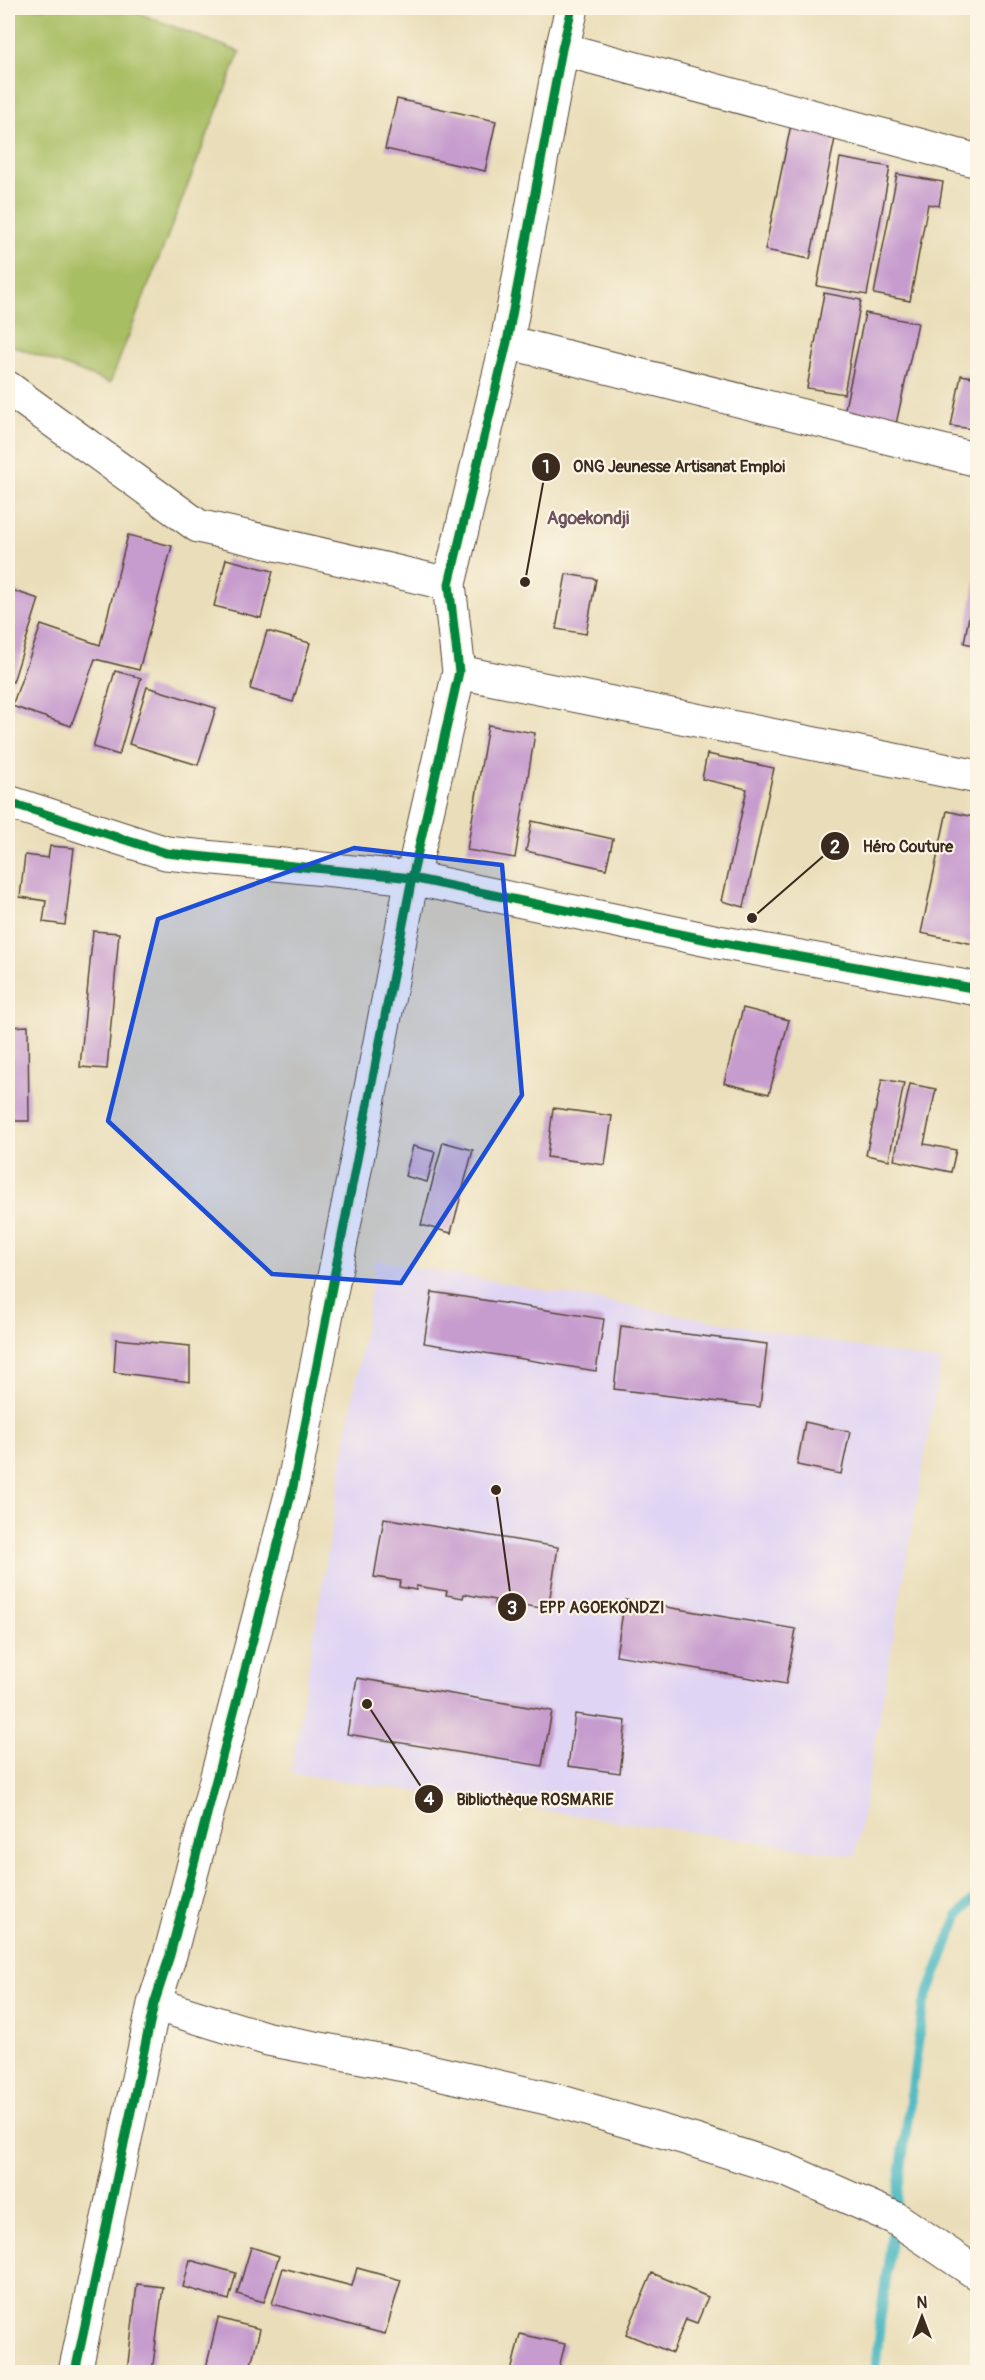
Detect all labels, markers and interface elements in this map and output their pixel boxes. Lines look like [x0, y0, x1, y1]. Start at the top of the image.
callout: ONG Jeunesse Artisanat Emploi [531, 450, 797, 484]
text: 1 [542, 456, 550, 479]
text: ONG Jeunesse Artisanat Emploi [573, 457, 785, 477]
district label: Agoekondji [547, 507, 629, 530]
callout: Héro Couture [820, 829, 965, 863]
text: 2 [830, 836, 840, 859]
text: Héro Couture [863, 837, 954, 857]
callout: EPP AGOEKONDZI [497, 1590, 676, 1624]
text: 3 [507, 1597, 517, 1620]
text: EPP AGOEKONDZI [539, 1598, 665, 1618]
callout: Bibliothèque ROSMARIE [414, 1782, 625, 1816]
text: 4 [424, 1788, 435, 1811]
text: Bibliothèque ROSMARIE [456, 1790, 614, 1810]
north arrow [892, 2287, 952, 2347]
text: N [917, 2293, 928, 2313]

